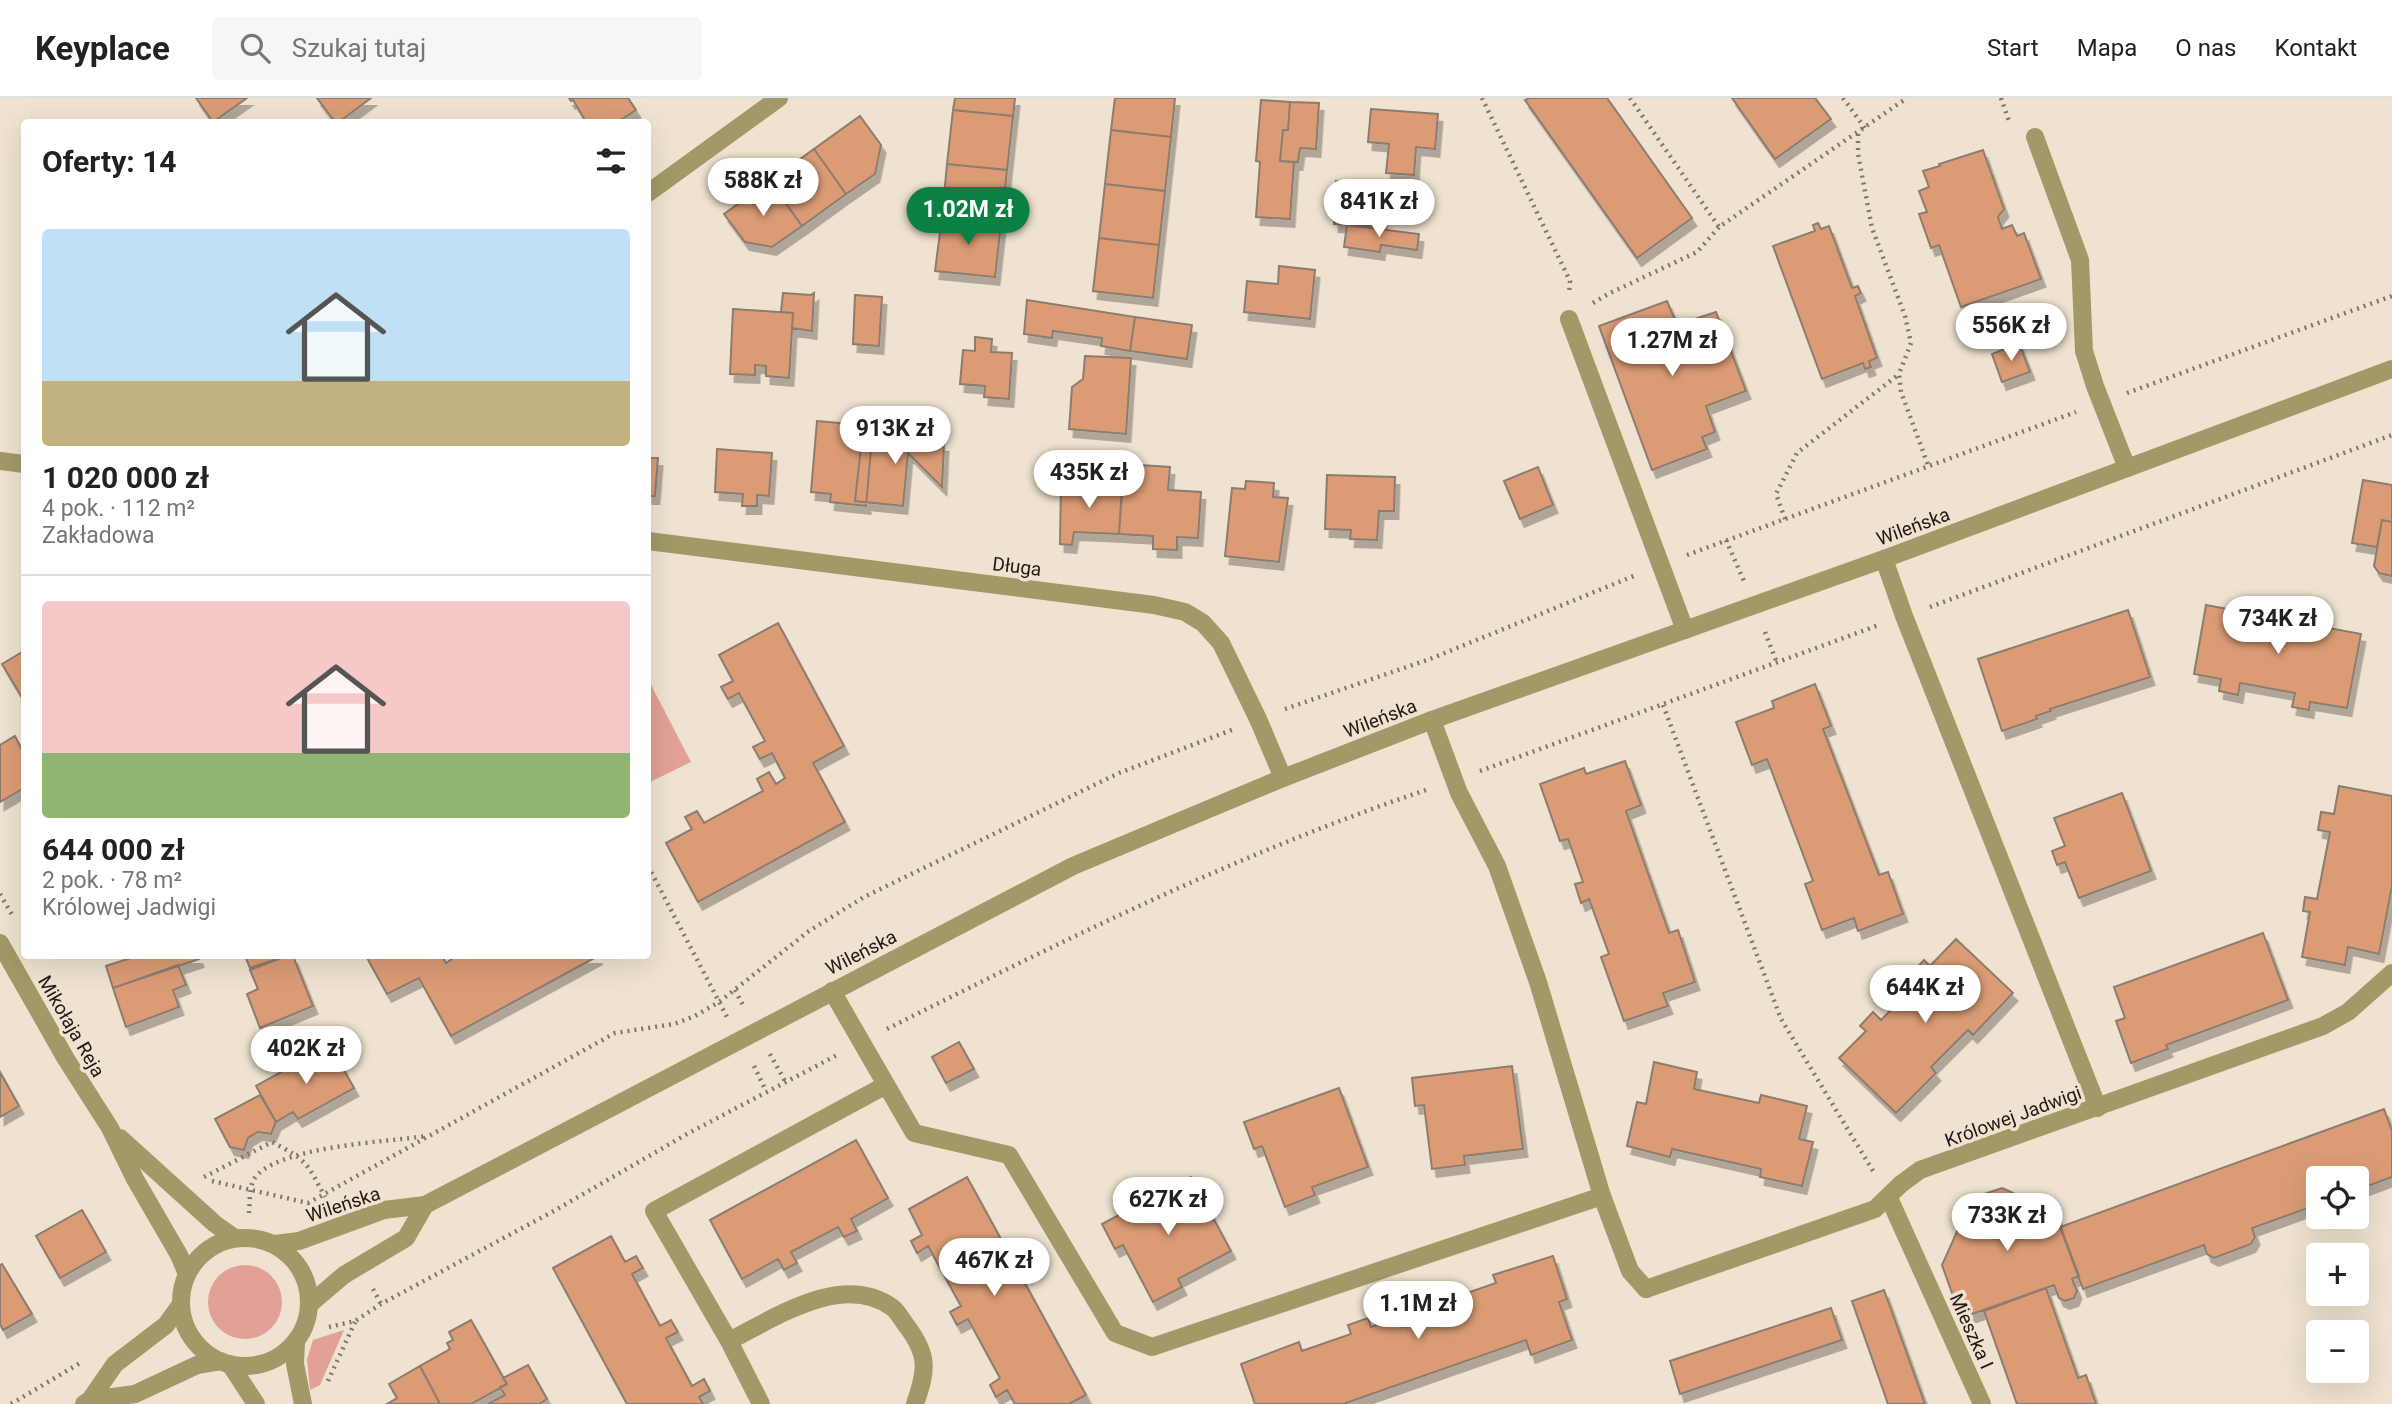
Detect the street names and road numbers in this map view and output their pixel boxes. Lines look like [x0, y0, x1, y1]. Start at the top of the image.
street label: Wileńska [1873, 503, 1953, 550]
street label: Długa [991, 552, 1043, 581]
street label: Wileńska [1340, 694, 1420, 743]
street label: Wileńska [822, 925, 901, 980]
street label: Mikołaja Reja [33, 971, 110, 1081]
street label: Królowej Jadwigi [1942, 1081, 2085, 1152]
street label: Wileńska [303, 1182, 383, 1227]
street label: Mieszka I [1945, 1290, 1998, 1373]

